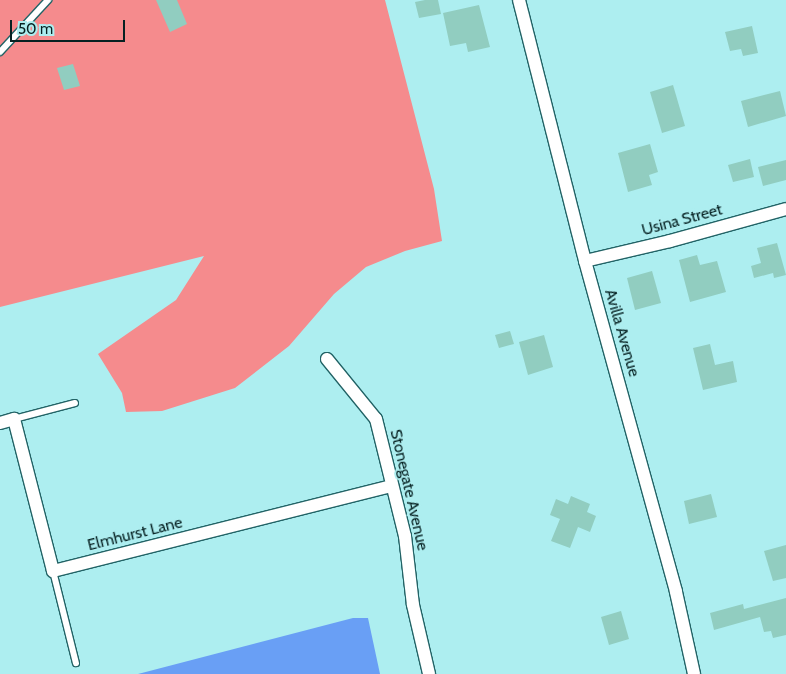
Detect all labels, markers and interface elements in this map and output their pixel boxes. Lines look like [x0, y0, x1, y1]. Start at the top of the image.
scale bar [12, 10, 128, 42]
text: 50 m [18, 20, 53, 38]
street label: Usina Street [640, 200, 724, 240]
street label: Avilla Avenue [600, 287, 644, 379]
street label: Stonegate Avenue [386, 428, 432, 552]
street label: Elmhurst Lane [86, 513, 184, 555]

